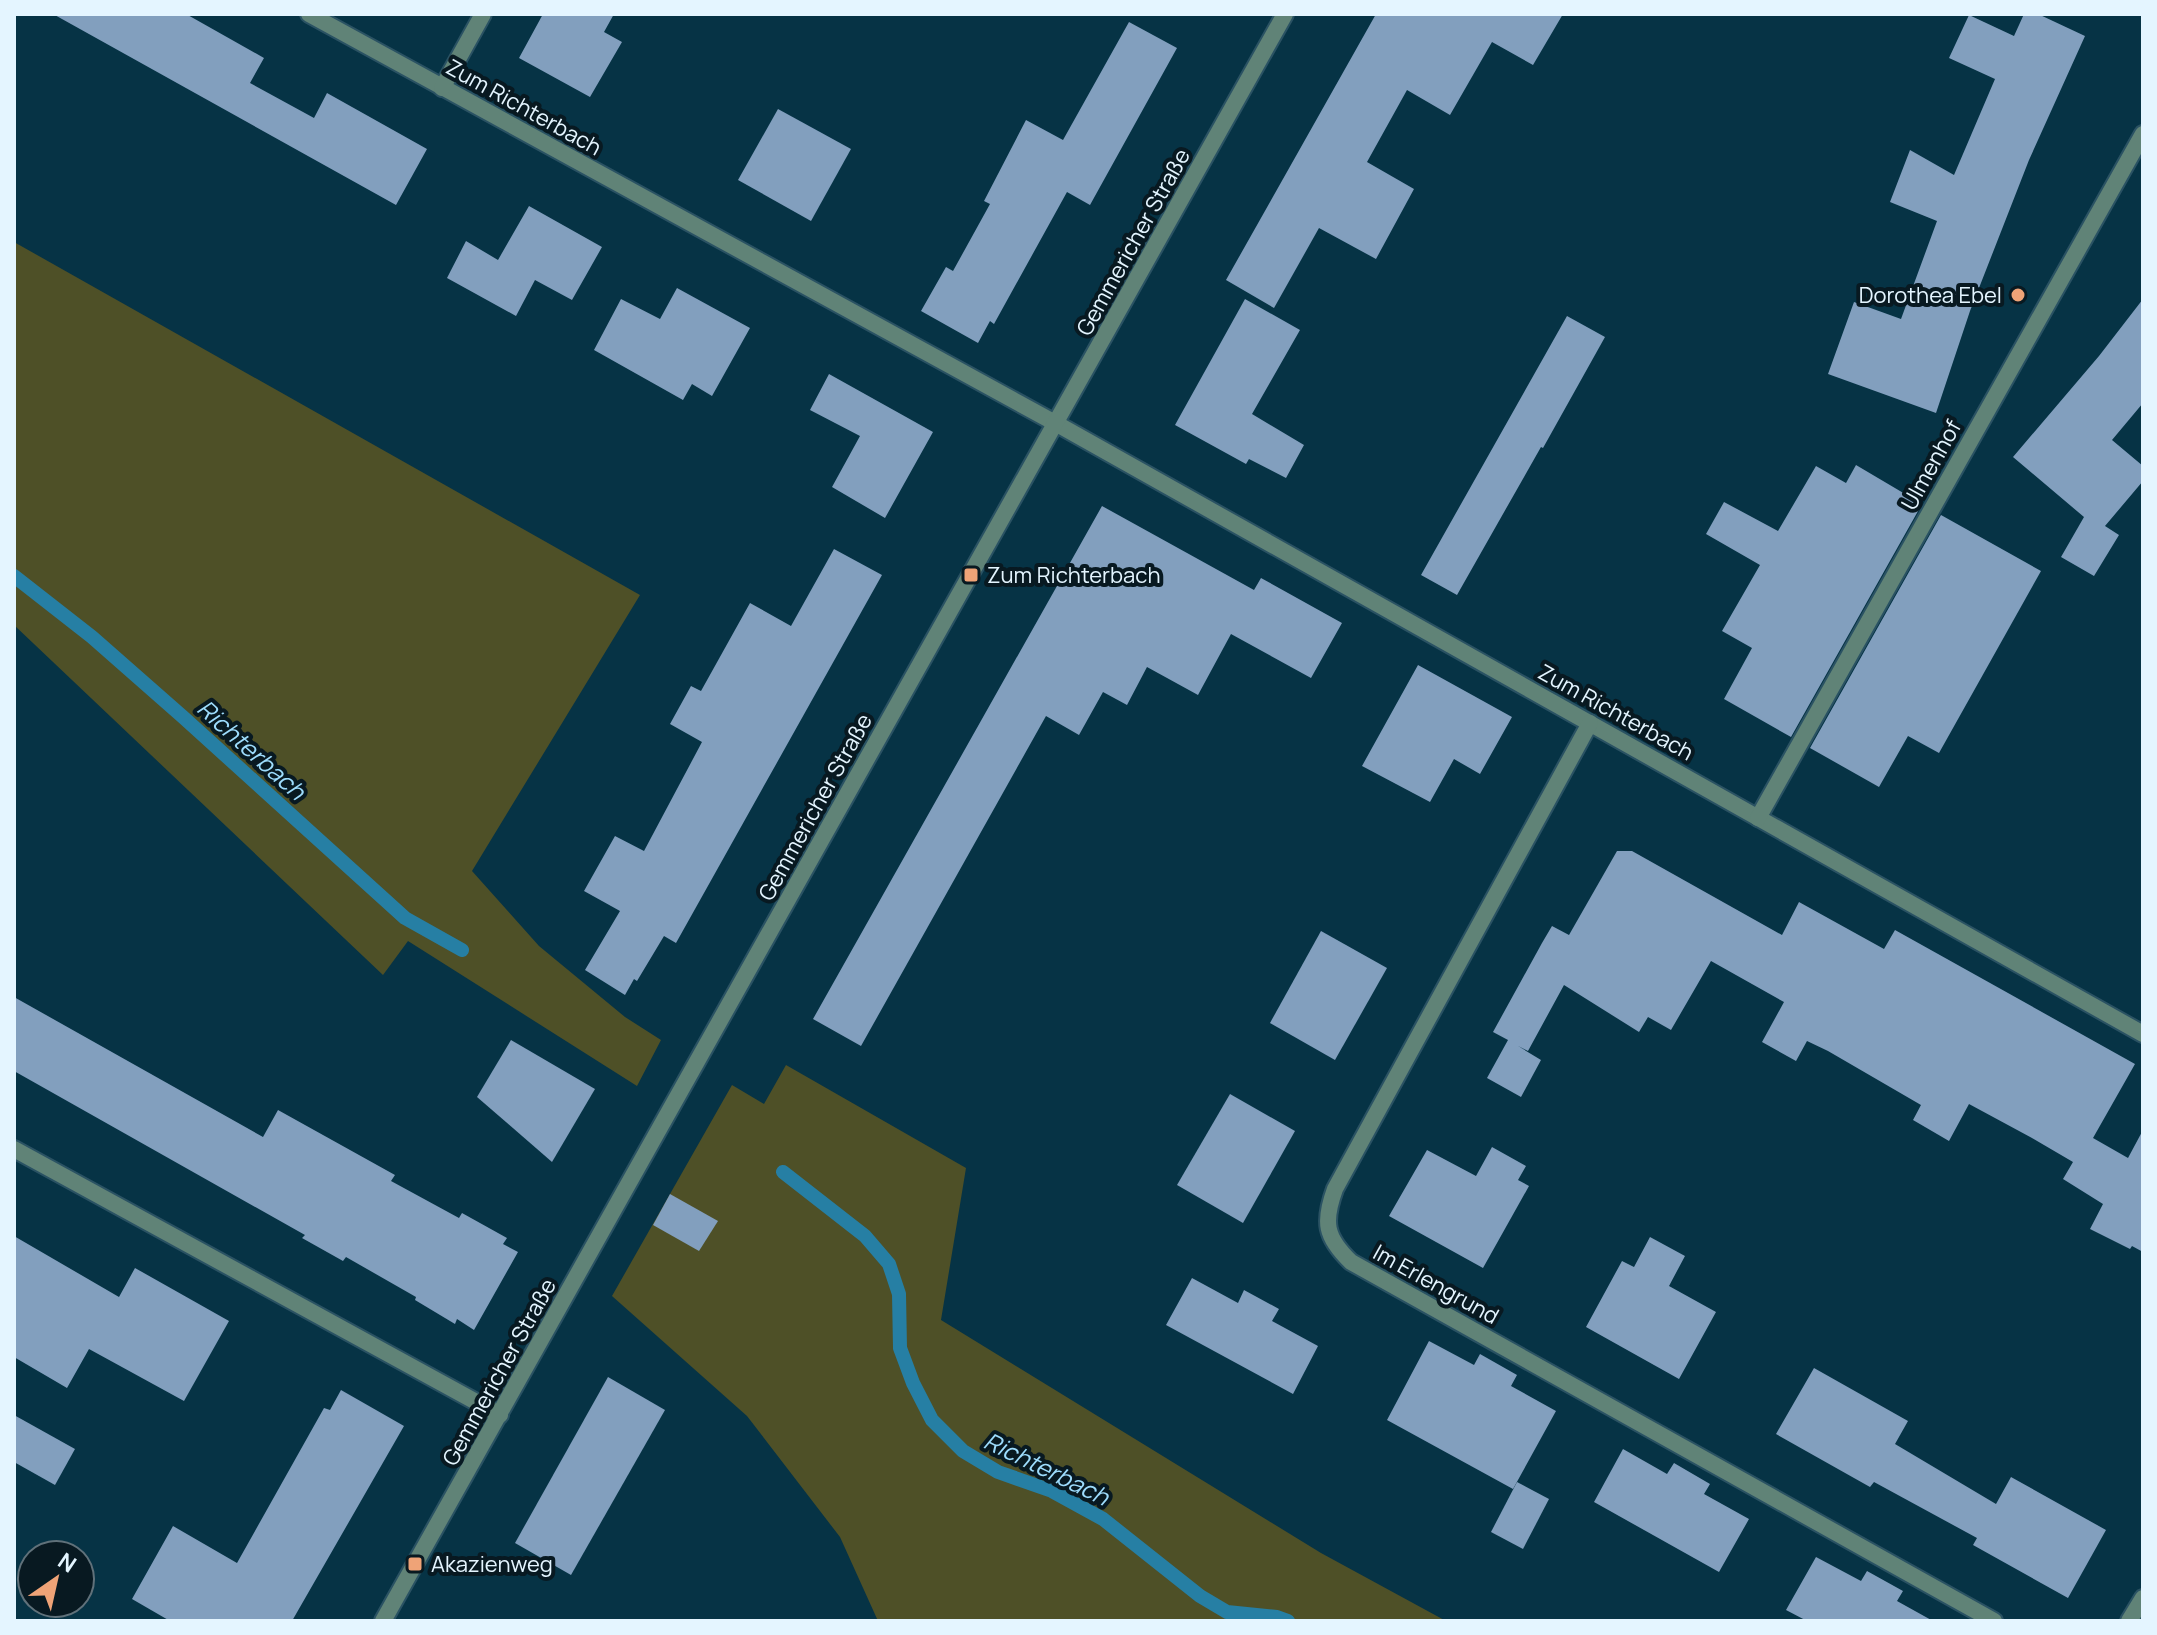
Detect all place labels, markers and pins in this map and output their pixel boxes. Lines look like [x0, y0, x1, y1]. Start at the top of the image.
place label: Dorothea Ebel [1859, 280, 2002, 310]
marker: Dorothea Ebel [2009, 286, 2027, 304]
place label: Zum Richterbach [987, 560, 1161, 590]
marker: Zum Richterbach [962, 566, 980, 584]
place label: Akazienweg [431, 1549, 553, 1579]
marker: Akazienweg [406, 1555, 424, 1573]

